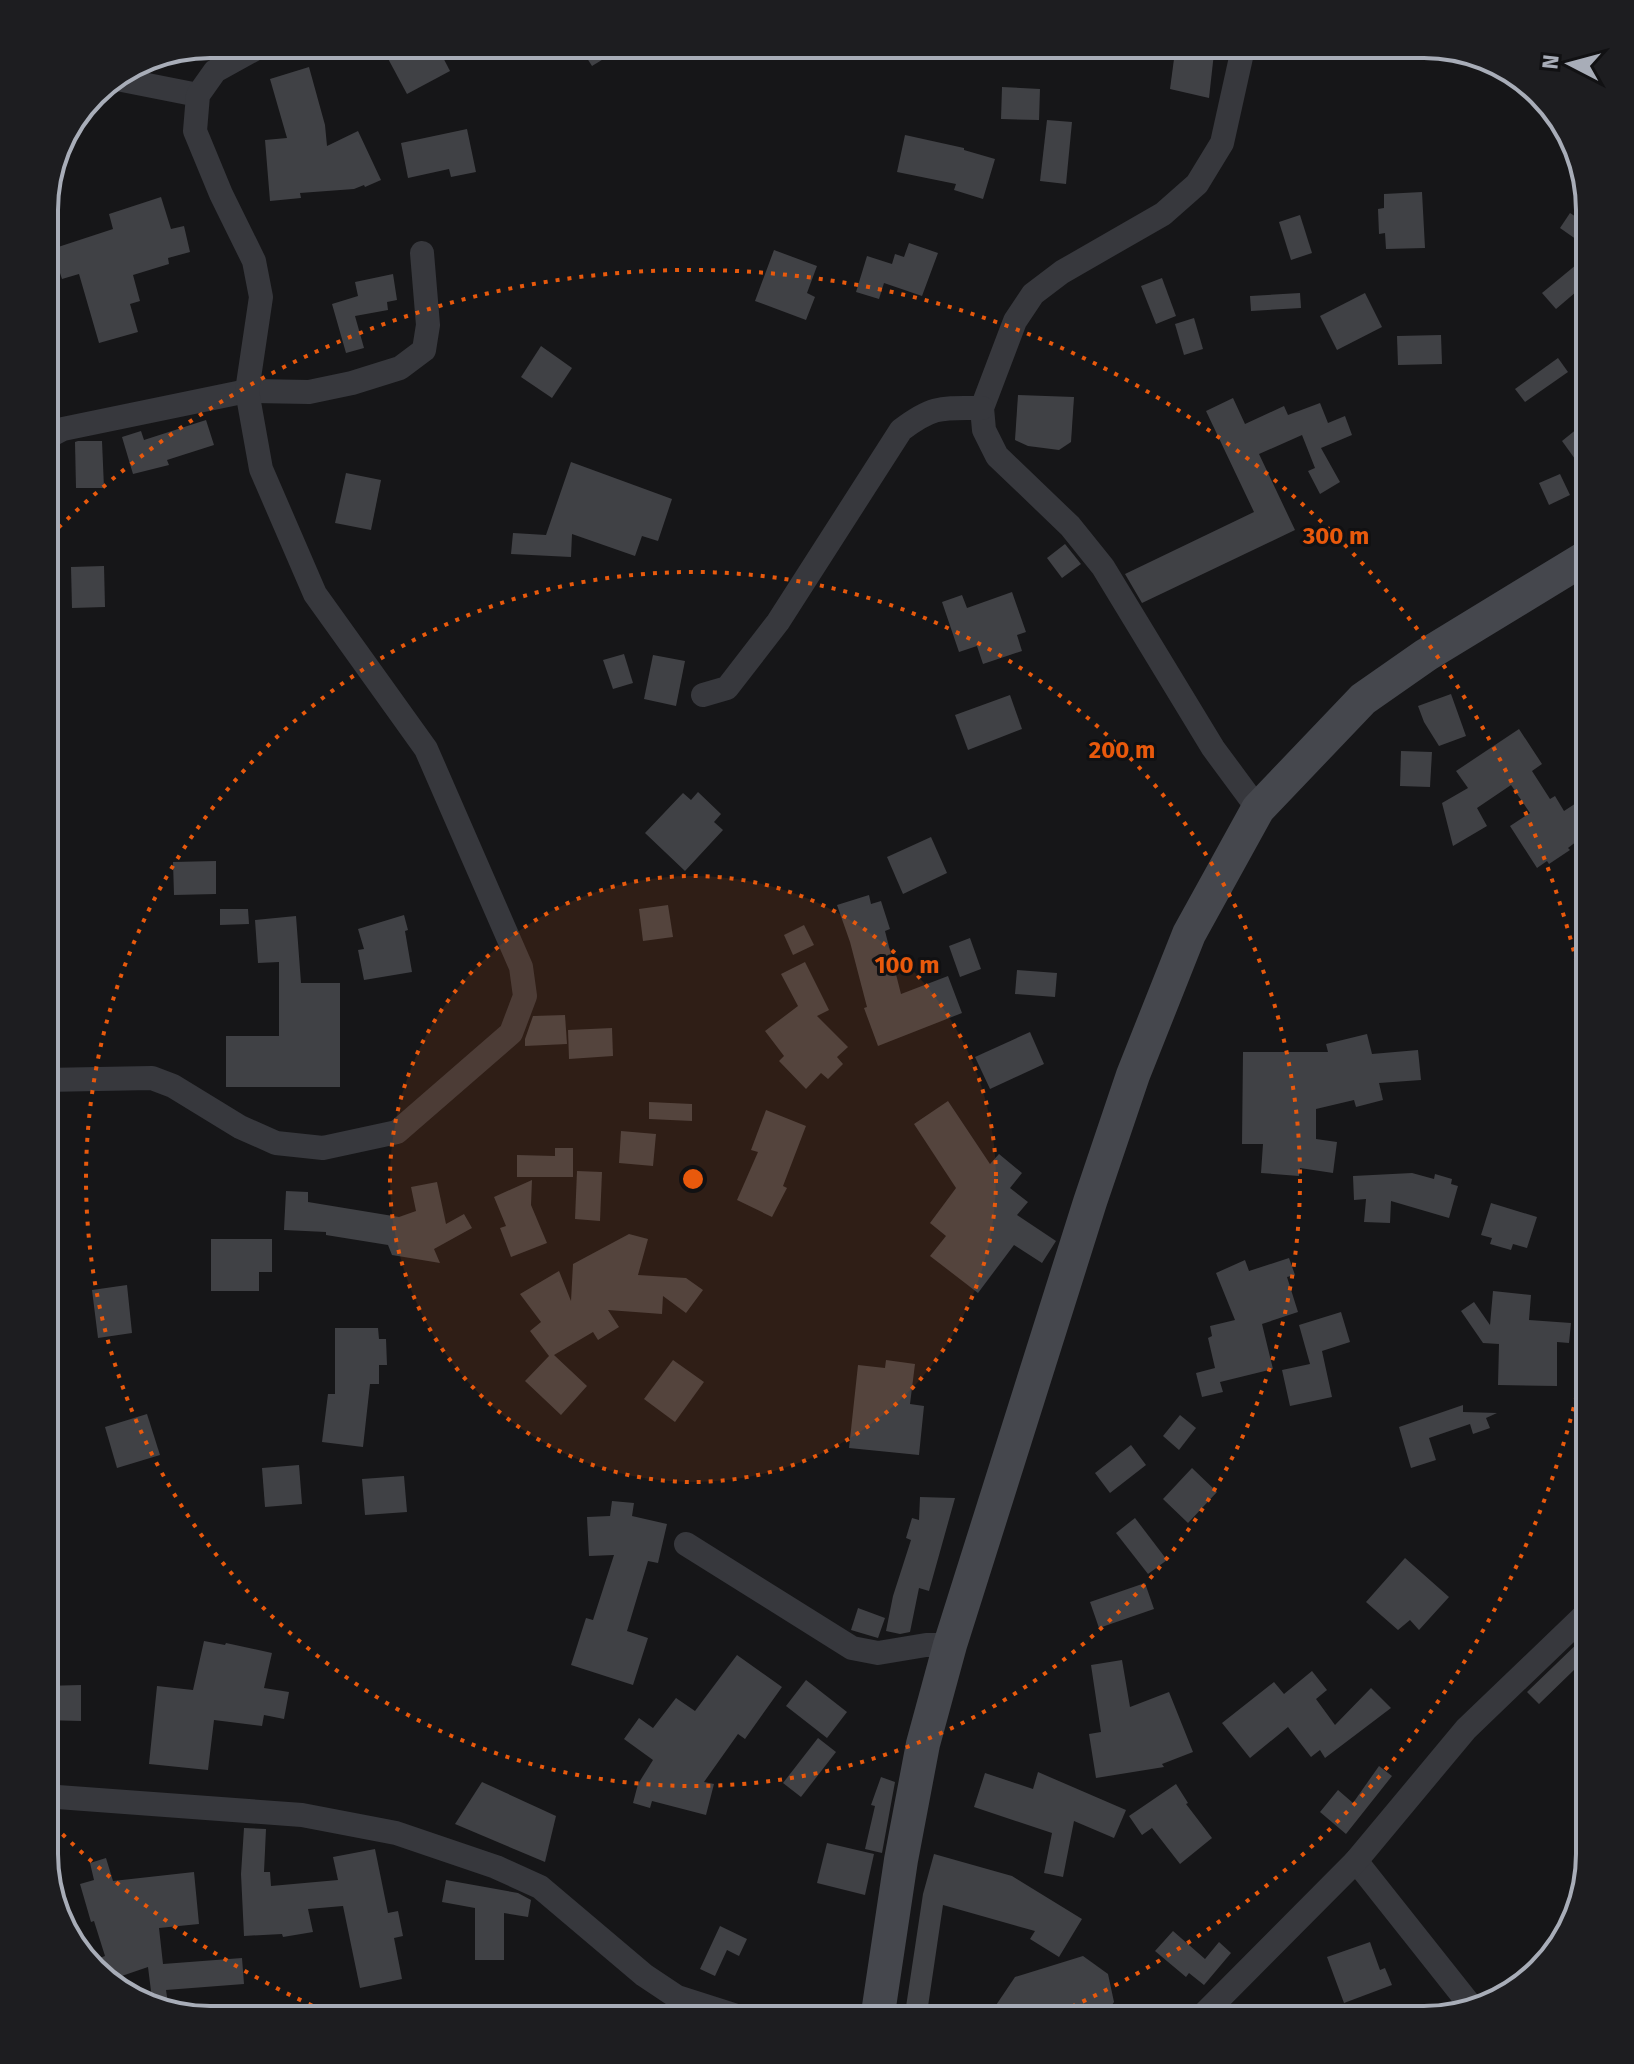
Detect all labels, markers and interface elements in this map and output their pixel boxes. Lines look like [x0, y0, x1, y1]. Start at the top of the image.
north arrow [1530, 24, 1610, 104]
text: N [1536, 53, 1565, 71]
text: 300 m [1302, 522, 1369, 550]
text: 200 m [1089, 736, 1155, 764]
text: 100 m [874, 951, 940, 979]
centre of rings [679, 1165, 707, 1193]

